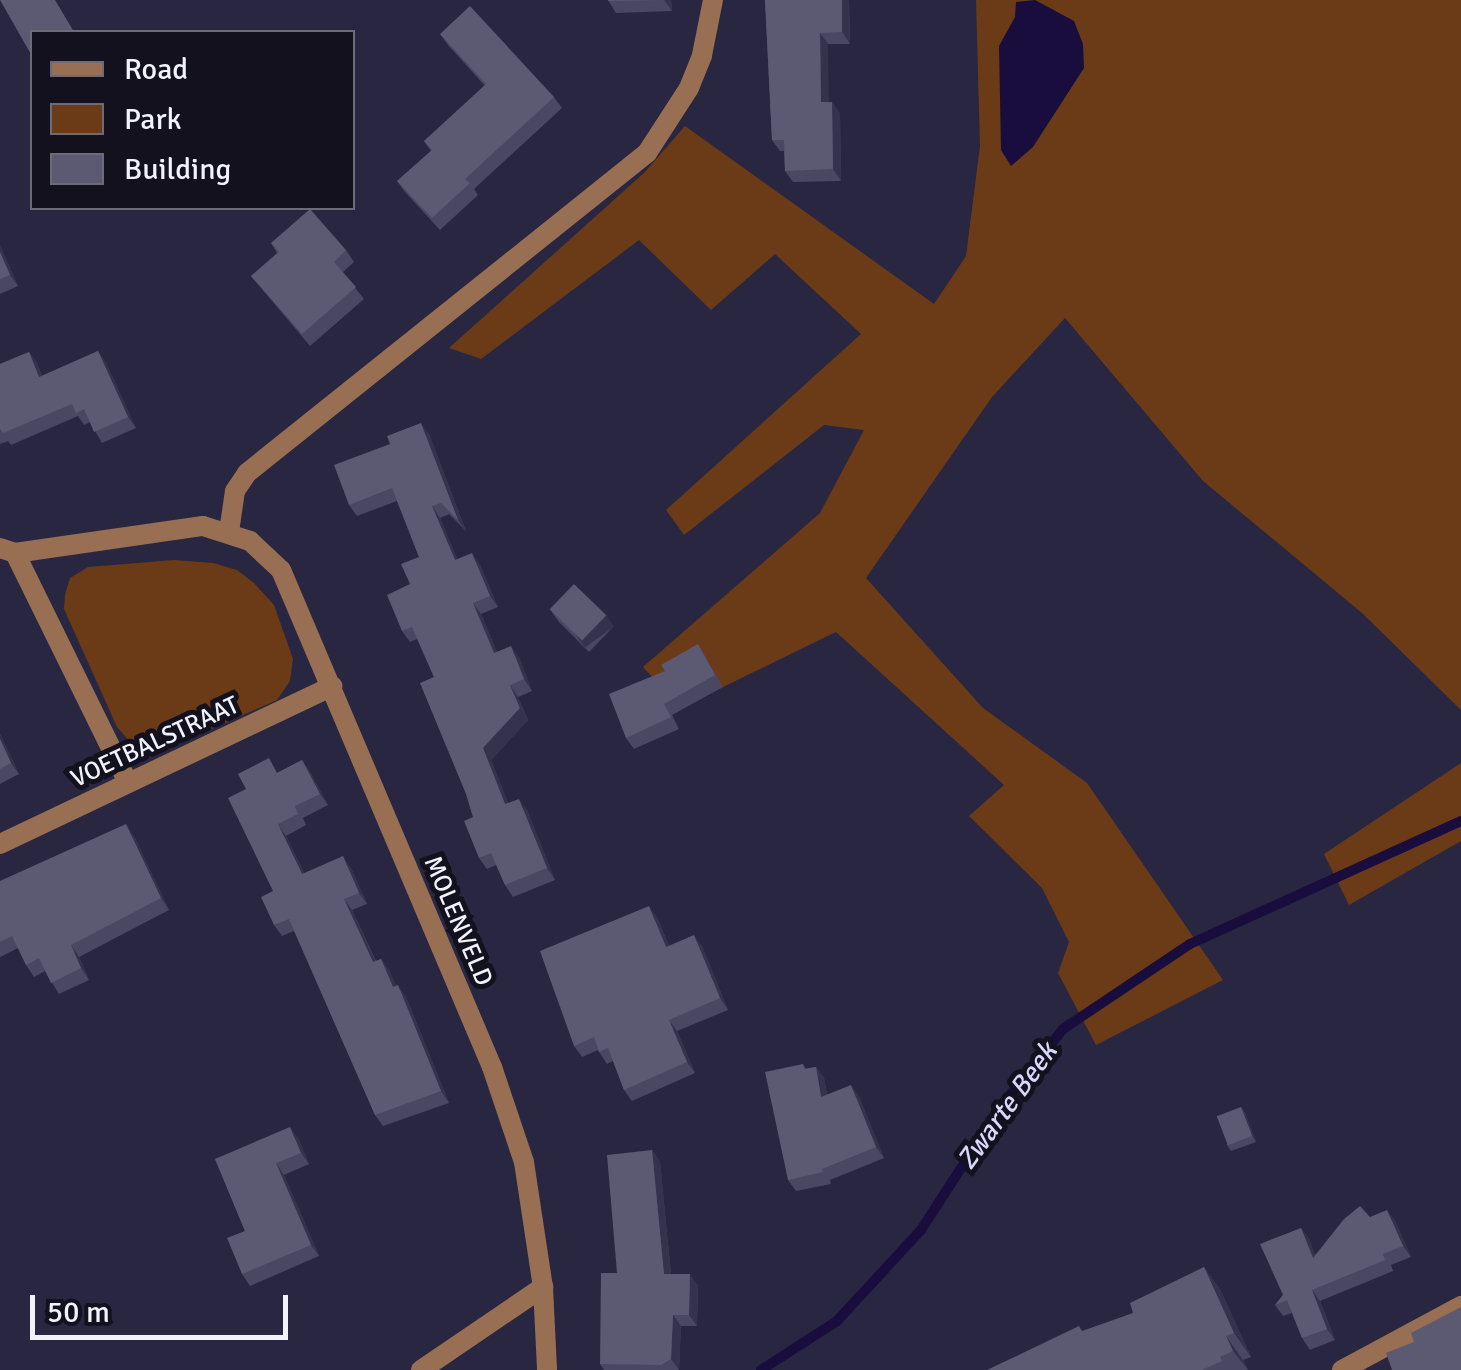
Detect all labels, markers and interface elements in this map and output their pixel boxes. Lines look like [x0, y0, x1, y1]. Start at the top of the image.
legend [30, 30, 355, 210]
text: Road [124, 51, 188, 88]
text: Park [124, 101, 182, 138]
text: Building [124, 151, 231, 188]
street label: VOETBALSTRAAT [66, 690, 244, 794]
street label: MOLENVELD [417, 852, 499, 990]
water label: Zwarte Beek [950, 1036, 1064, 1176]
scale bar [35, 1275, 292, 1337]
text: 50 m [47, 1294, 110, 1331]

